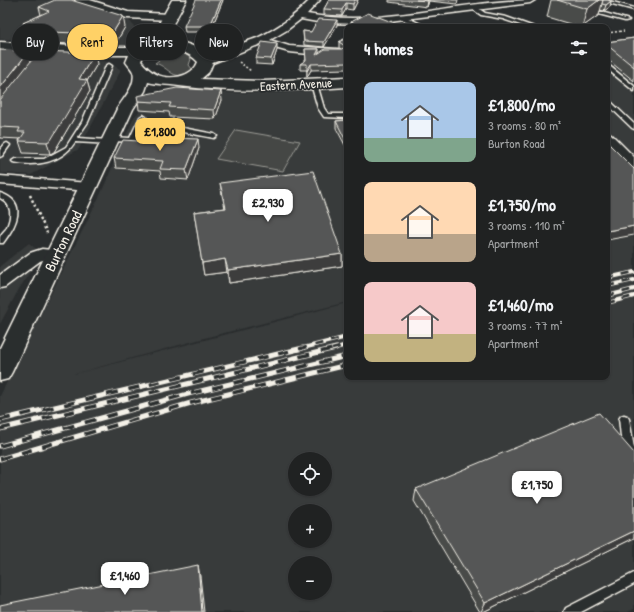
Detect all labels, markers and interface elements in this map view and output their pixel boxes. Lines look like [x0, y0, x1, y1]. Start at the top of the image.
chip: Buy [12, 24, 59, 60]
chip: Rent [67, 24, 118, 60]
chip: Filters [126, 24, 187, 60]
chip: New [195, 24, 243, 60]
text: 4 homes [364, 37, 413, 60]
icon: filters [568, 37, 590, 59]
street label: Eastern Avenue [259, 73, 333, 95]
text: £1,800/mo [488, 93, 555, 116]
icon: home [396, 98, 444, 146]
text: 3 rooms · 80 m² [488, 116, 561, 134]
pin: £1,800 [127, 118, 193, 152]
text: £1,800 [144, 122, 176, 140]
text: Burton Road [488, 134, 545, 152]
pin: £2,930 [235, 189, 301, 223]
text: £2,930 [252, 193, 284, 211]
text: £1,750/mo [488, 193, 556, 216]
icon: home [396, 198, 444, 246]
street label: Burton Road [39, 207, 87, 275]
text: 3 rooms · 110 m² [488, 216, 565, 234]
text: Apartment [488, 234, 539, 252]
text: £1,460/mo [488, 293, 553, 316]
icon: home [396, 298, 444, 346]
text: 3 rooms · 77 m² [488, 316, 562, 334]
text: Apartment [488, 334, 539, 352]
map controls [288, 452, 332, 600]
button: locate [288, 452, 332, 496]
pin: £1,750 [504, 471, 570, 505]
text: £1,750 [521, 475, 553, 493]
button: + [288, 504, 332, 548]
button: − [288, 556, 332, 600]
pin: £1,460 [92, 562, 158, 596]
text: £1,460 [110, 566, 140, 584]

